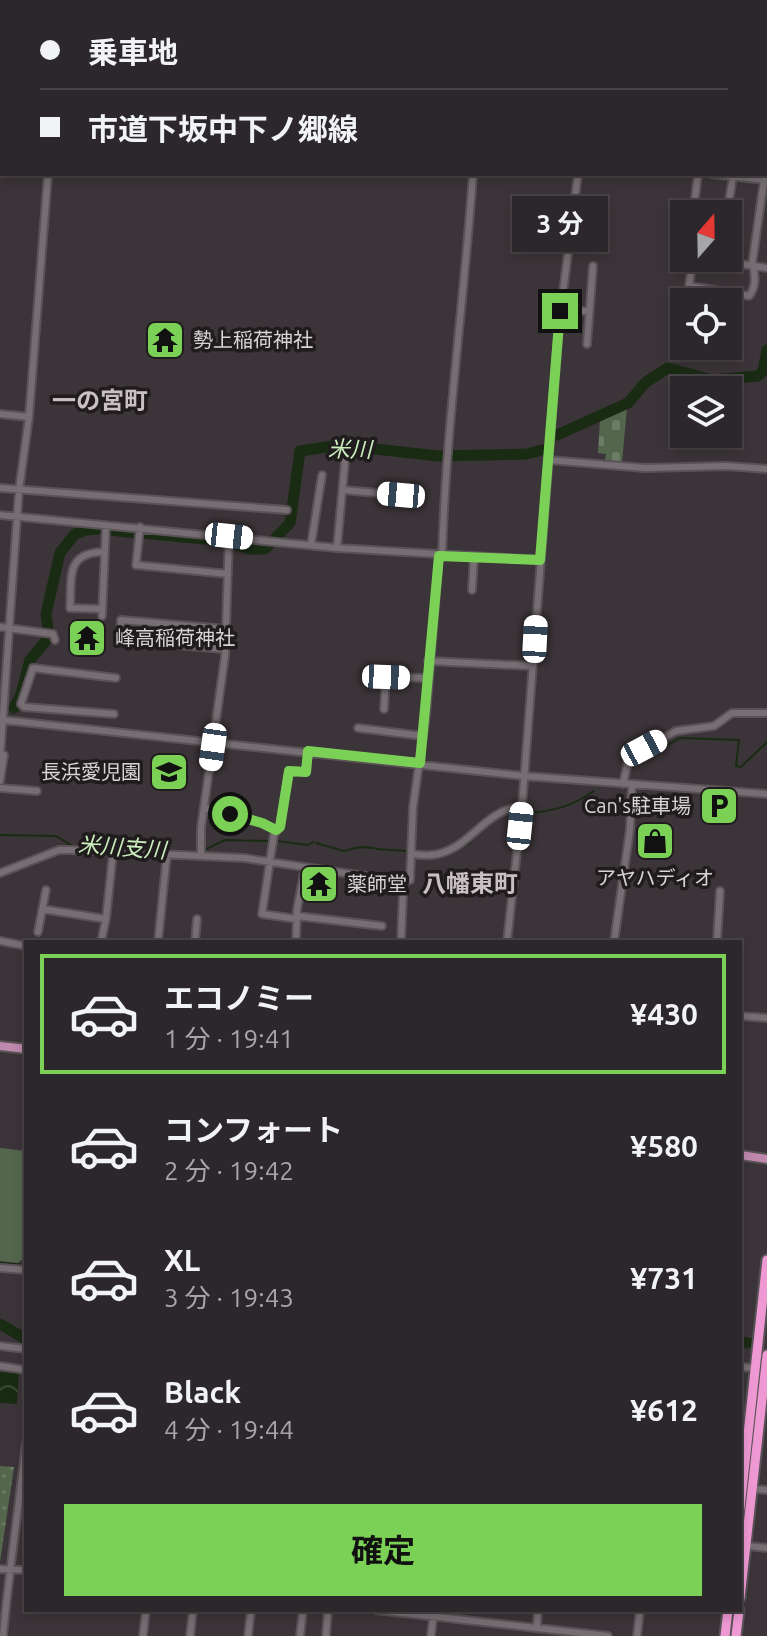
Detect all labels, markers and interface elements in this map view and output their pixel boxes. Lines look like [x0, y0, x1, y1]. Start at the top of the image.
text: 乗車地 [88, 35, 178, 69]
text: 市道下坂中下ノ郷線 [88, 112, 358, 146]
callout: 3 分 [512, 195, 608, 251]
north arrow [670, 200, 742, 272]
map controls [670, 200, 742, 448]
text: 3 分 [537, 209, 583, 238]
button: locate [670, 288, 742, 360]
route end [542, 293, 578, 329]
temple icon: 勢上稲荷神社 [144, 319, 186, 361]
place label: 勢上稲荷神社 [193, 328, 313, 351]
button: layers [670, 376, 742, 448]
district label: 一の宮町 [52, 387, 148, 414]
water label: 米川 [328, 436, 374, 461]
car [376, 481, 426, 509]
car [204, 522, 254, 550]
car [522, 614, 548, 664]
temple icon: 峰高稲荷神社 [66, 617, 108, 659]
place label: 峰高稲荷神社 [115, 626, 235, 649]
car [362, 664, 410, 690]
car [198, 722, 228, 772]
car [617, 726, 671, 770]
school or university icon: 長浜愛児園 [148, 751, 190, 793]
place label: 長浜愛児園 [41, 760, 141, 783]
parking icon: Can's駐車場 [698, 785, 740, 827]
place label: Can's駐車場 [584, 794, 691, 817]
route start [212, 796, 248, 832]
car [506, 801, 534, 851]
shop icon: アヤハディオ [634, 820, 676, 862]
water label: 米川支川 [77, 831, 169, 862]
temple icon: 薬師堂 [298, 863, 340, 905]
place label: アヤハディオ [596, 866, 714, 889]
district label: 八幡東町 [422, 870, 518, 897]
place label: 薬師堂 [347, 872, 407, 895]
icon: car [68, 978, 140, 1050]
text: エコノミー [164, 981, 314, 1015]
text: ¥430 [630, 997, 698, 1031]
text: 1 分 · 19:41 [164, 1024, 294, 1053]
icon: car [68, 1110, 140, 1182]
text: コンフォート [164, 1113, 343, 1147]
text: ¥580 [630, 1129, 698, 1163]
text: 2 分 · 19:42 [164, 1156, 294, 1185]
icon: car [68, 1242, 140, 1314]
text: XL [164, 1243, 200, 1277]
text: ¥731 [630, 1261, 698, 1295]
text: 3 分 · 19:43 [164, 1283, 294, 1312]
icon: car [68, 1374, 140, 1446]
text: Black [164, 1375, 241, 1409]
text: ¥612 [630, 1393, 698, 1427]
text: 4 分 · 19:44 [164, 1415, 294, 1444]
button: 確定 [64, 1504, 702, 1596]

